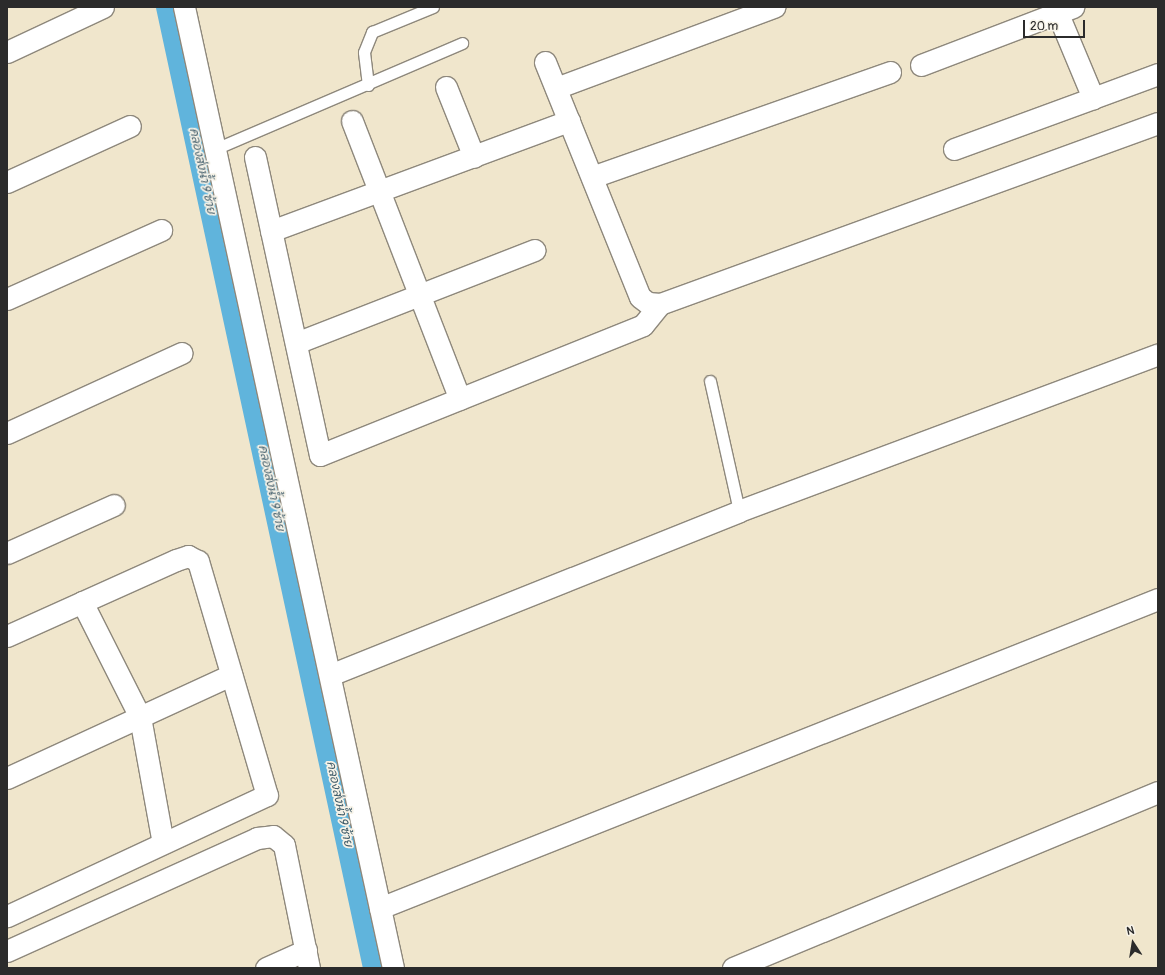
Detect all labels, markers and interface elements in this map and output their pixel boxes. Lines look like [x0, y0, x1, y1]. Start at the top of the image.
scale bar [1025, 12, 1087, 38]
text: 20 m [1030, 19, 1058, 34]
water label: คลองส่งน้ำ 9 ซ้าย [186, 127, 218, 215]
water label: คลองส่งน้ำ 9 ซ้าย [255, 444, 287, 532]
water label: คลองส่งน้ำ 9 ซ้าย [323, 760, 355, 848]
north arrow [1113, 923, 1153, 963]
text: N [1125, 924, 1135, 938]

